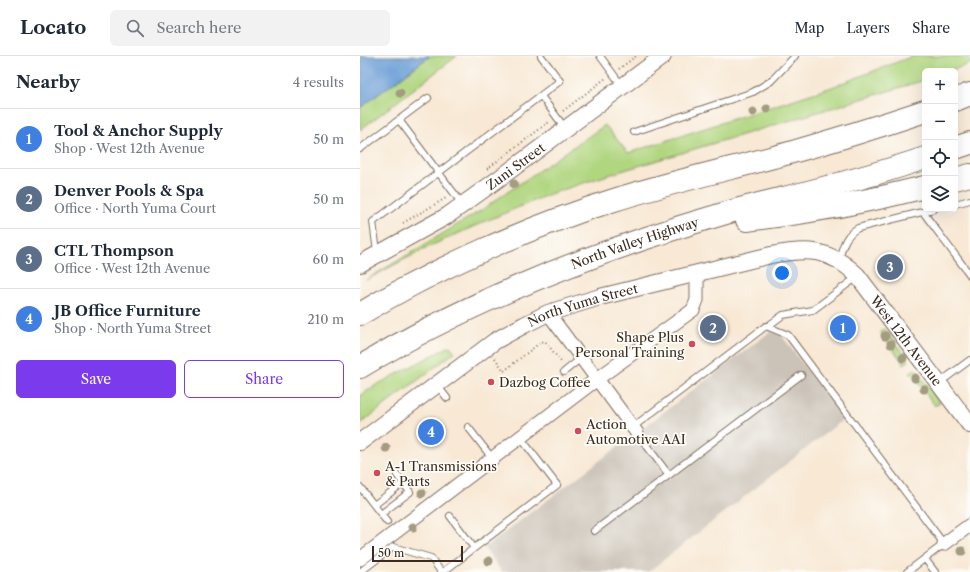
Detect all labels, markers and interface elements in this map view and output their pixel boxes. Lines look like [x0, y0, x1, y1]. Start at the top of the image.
search box [110, 10, 390, 46]
text: Locato [20, 16, 86, 39]
icon: search [124, 17, 146, 39]
text: Search here [156, 18, 241, 37]
text: Map [794, 19, 824, 37]
text: Layers [846, 19, 890, 37]
text: Share [912, 19, 950, 37]
map controls [922, 68, 958, 212]
button: + [922, 68, 958, 104]
text: Nearby [16, 72, 80, 92]
text: 4 results [293, 74, 344, 90]
button: − [922, 104, 958, 140]
text: Tool & Anchor Supply [54, 121, 223, 140]
text: 1 [26, 131, 32, 147]
text: 50 m [313, 131, 344, 147]
street label: Zuni Street [483, 139, 548, 193]
text: Shop · West 12th Avenue [54, 140, 205, 156]
button: locate [922, 140, 958, 176]
button: layers [922, 176, 958, 212]
text: Denver Pools & Spa [54, 181, 204, 200]
text: 2 [25, 191, 33, 207]
text: 50 m [313, 191, 344, 207]
text: Office · North Yuma Court [54, 200, 216, 216]
street label: North Valley Highway [569, 214, 701, 272]
text: CTL Thompson [54, 241, 174, 260]
text: 3 [25, 251, 33, 267]
text: 60 m [313, 251, 344, 267]
pin: 3 [877, 252, 903, 282]
text: Office · West 12th Avenue [54, 260, 210, 276]
your location [772, 263, 792, 283]
street label: North Yuma Street [525, 280, 640, 330]
street label: West 12th Avenue [867, 291, 946, 389]
text: JB Office Furniture [54, 301, 201, 320]
text: 4 [25, 311, 33, 327]
text: 210 m [307, 311, 344, 327]
pin: 2 [700, 313, 726, 343]
pin: 1 [830, 313, 856, 343]
text: Shop · North Yuma Street [54, 320, 211, 336]
place label: Shape Plus Personal Training [575, 329, 684, 360]
marker: Shape Plus Personal Training [687, 339, 697, 349]
button: Save [16, 360, 176, 398]
button: Share [184, 360, 344, 398]
place label: Dazbog Coffee [499, 374, 591, 390]
marker: Dazbog Coffee [486, 377, 496, 387]
place label: Action Automotive AAI [585, 416, 686, 447]
pin: 4 [418, 417, 444, 447]
marker: Action Automotive AAI [573, 426, 583, 436]
place label: A-1 Transmissions & Parts [384, 458, 497, 489]
marker: A-1 Transmissions & Parts [372, 468, 382, 478]
scale bar [372, 544, 463, 563]
text: 50 m [378, 546, 404, 560]

